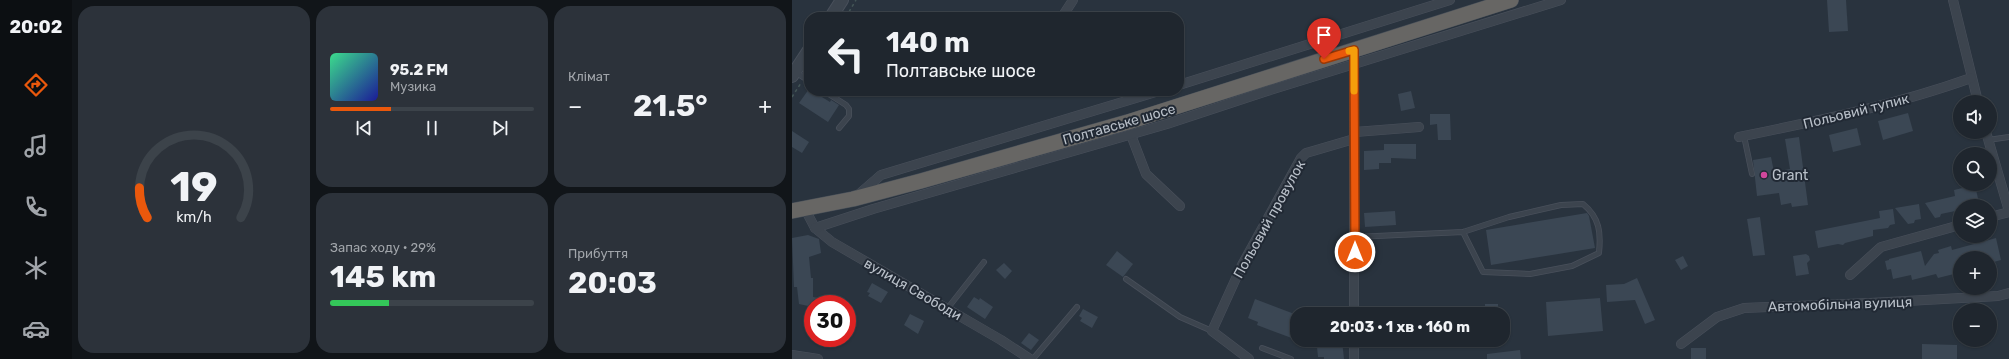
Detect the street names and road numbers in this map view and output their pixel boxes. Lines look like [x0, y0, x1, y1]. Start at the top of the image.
street label: Польовий тупик [1801, 90, 1911, 133]
street label: Полтавське шосе [1061, 100, 1178, 149]
street label: Польовий провулок [1230, 157, 1309, 281]
street label: вулиця Свободи [861, 255, 965, 324]
street label: Автомобільна вулиця [1768, 293, 1912, 316]

